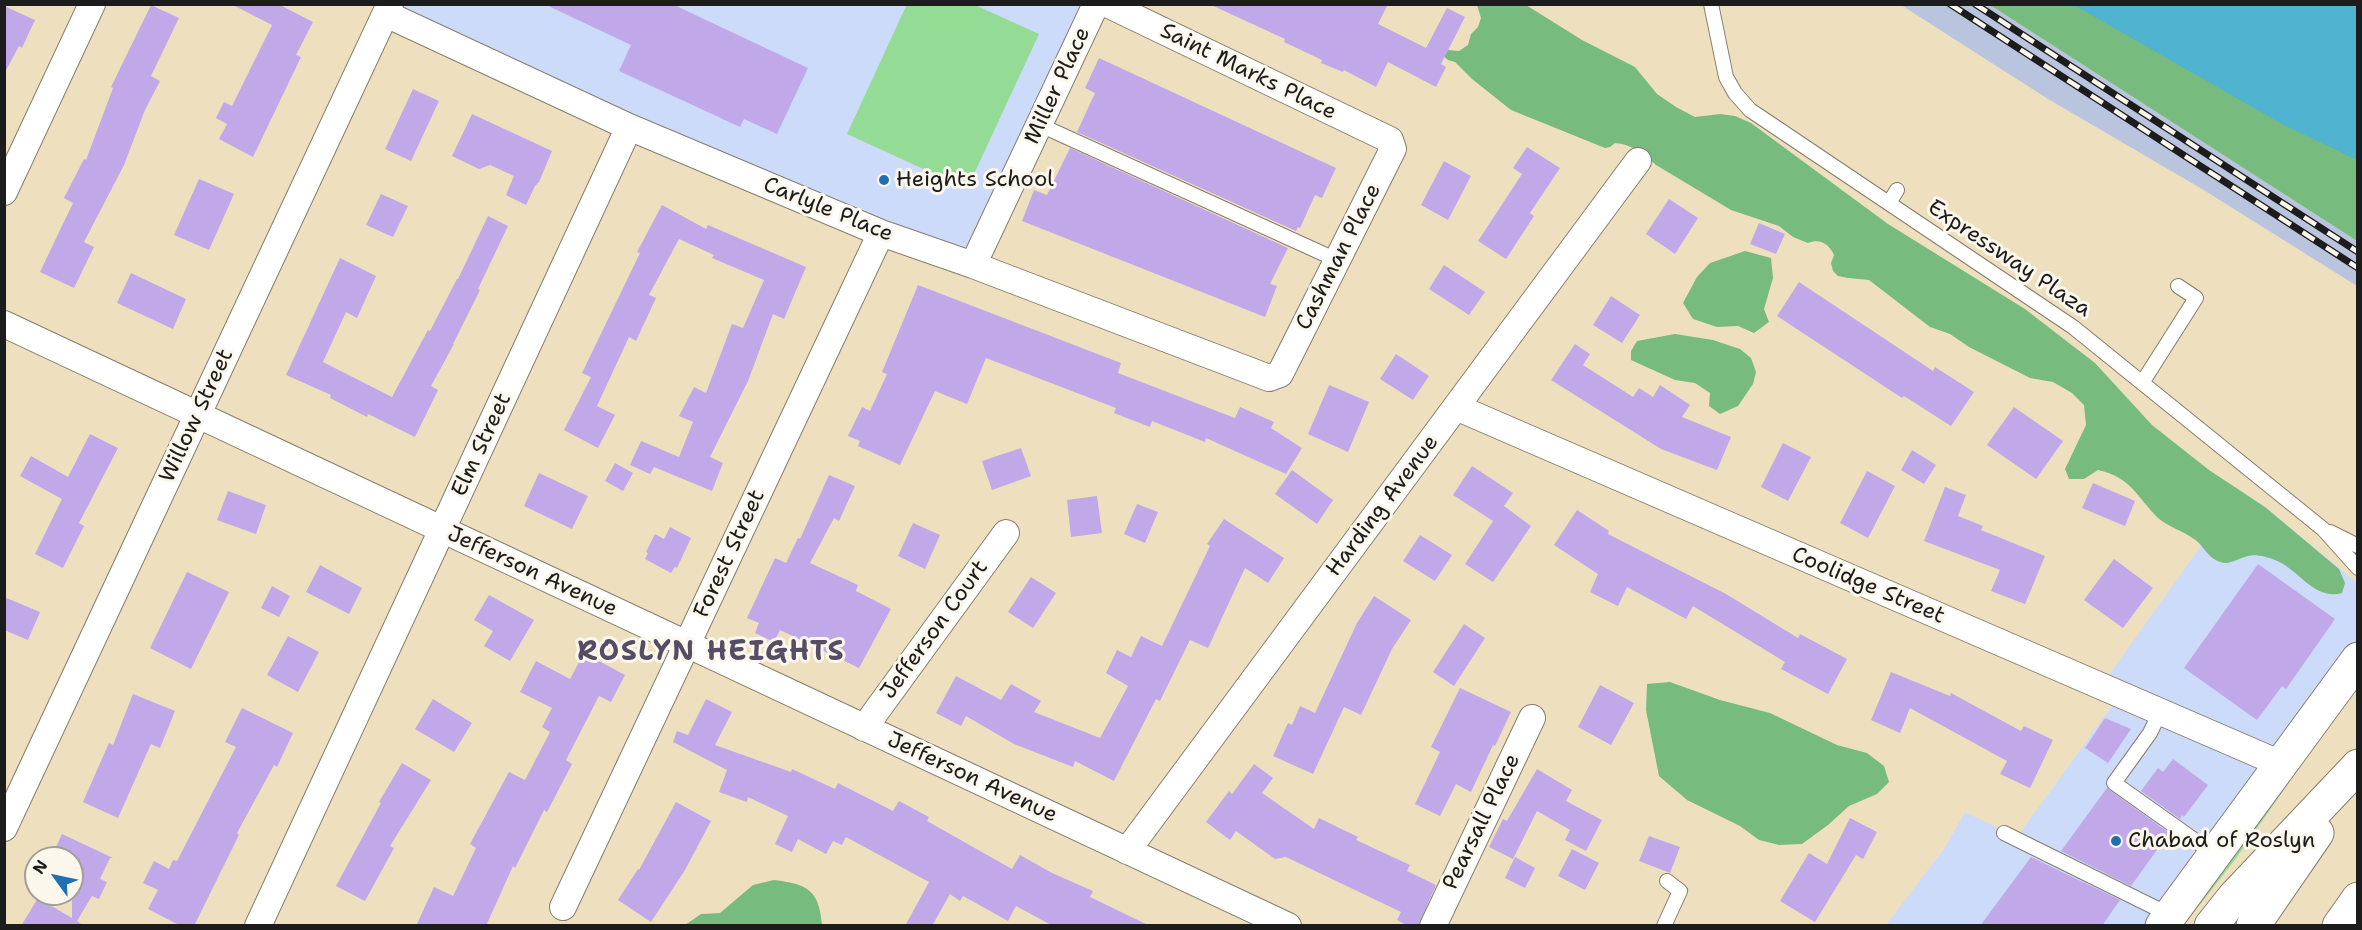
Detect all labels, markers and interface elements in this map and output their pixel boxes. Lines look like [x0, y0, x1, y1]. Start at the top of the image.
street label: Saint Marks Place [1156, 18, 1340, 126]
street label: Miller Place [1019, 23, 1097, 149]
place label: Heights School [896, 167, 1054, 193]
street label: Carlyle Place [759, 172, 897, 248]
marker: Heights School [877, 173, 891, 187]
street label: Cashman Place [1291, 179, 1387, 335]
street label: Expressway Plaza [1922, 195, 2096, 323]
street label: Willow Street [155, 345, 239, 487]
street label: Elm Street [447, 389, 517, 501]
street label: Harding Avenue [1321, 430, 1445, 582]
street label: Forest Street [689, 486, 771, 622]
street label: Jefferson Avenue [443, 521, 621, 623]
street label: Coolidge Street [1787, 542, 1949, 630]
street label: Jefferson Court [876, 555, 994, 705]
district label: ROSLYN HEIGHTS [577, 636, 845, 670]
street label: Jefferson Avenue [883, 727, 1061, 829]
street label: Pearsall Place [1438, 750, 1526, 894]
place label: Chabad of Roslyn [2128, 828, 2315, 854]
marker: Chabad of Roslyn [2109, 834, 2123, 848]
north arrow [24, 846, 84, 906]
text: N [28, 856, 52, 878]

